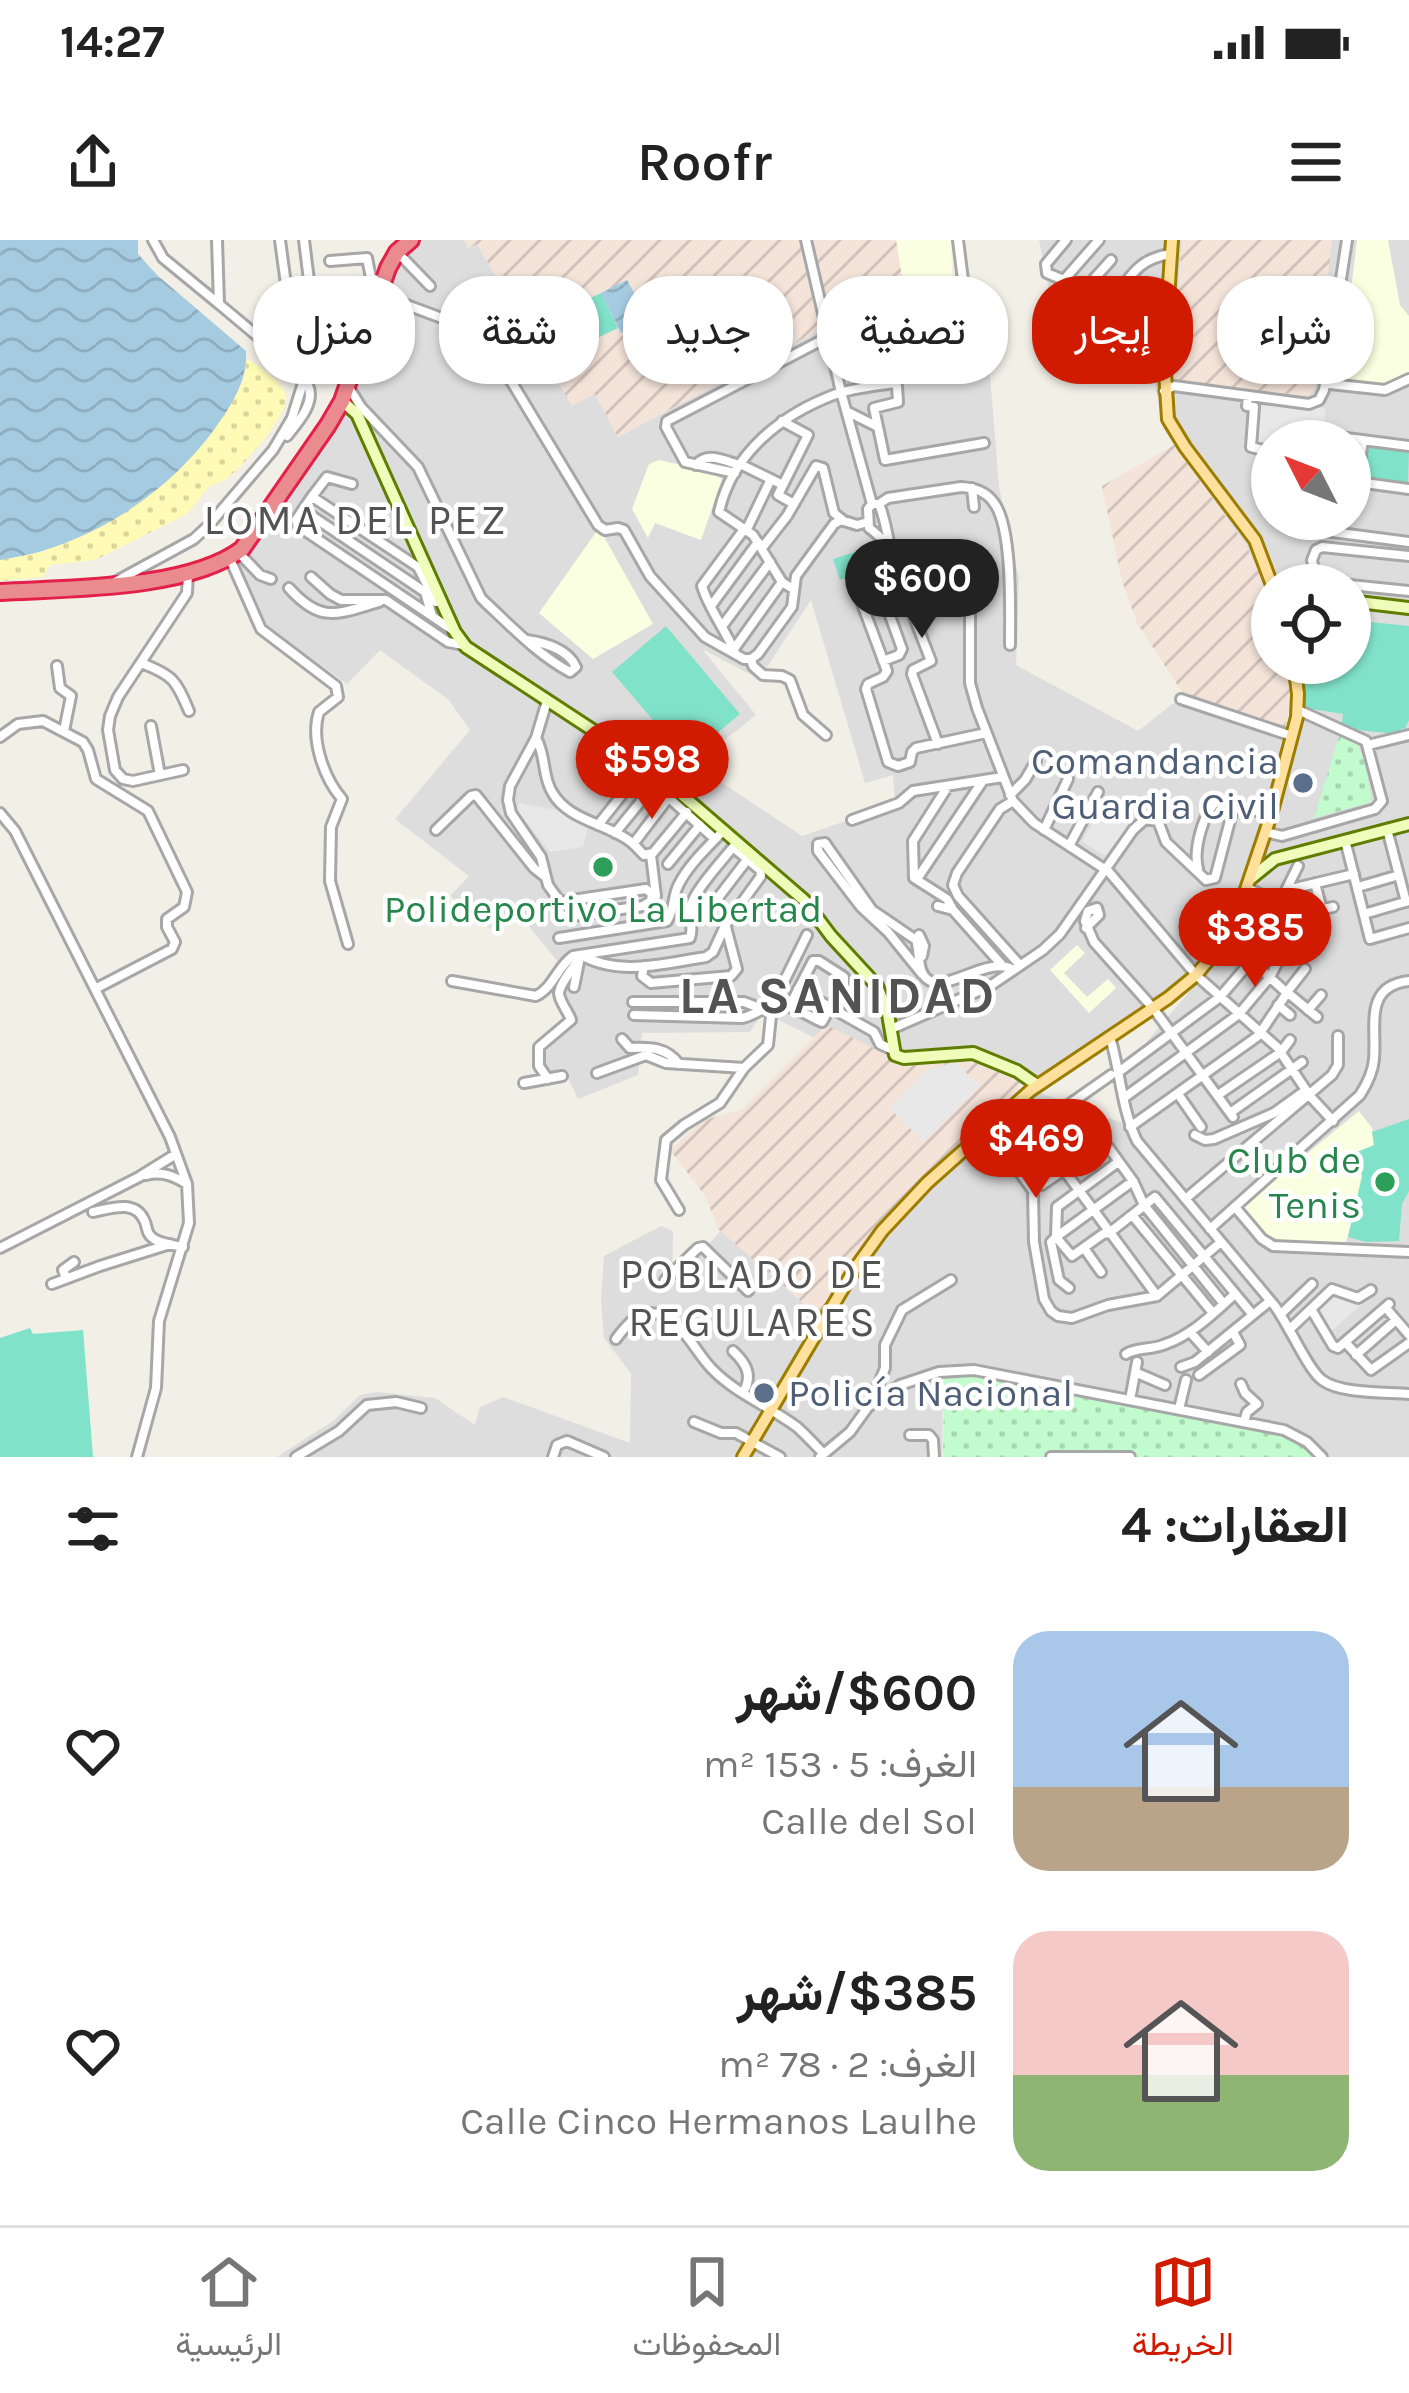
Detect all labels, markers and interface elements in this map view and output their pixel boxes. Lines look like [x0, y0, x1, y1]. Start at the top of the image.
text: 14:27 [60, 16, 165, 68]
icon: share [60, 129, 126, 195]
icon: menu [1283, 129, 1349, 195]
text: Roofr [637, 130, 772, 194]
chip: منزل [253, 276, 415, 384]
chip: شقة [439, 276, 599, 384]
chip: جديد [623, 276, 793, 384]
chip: تصفية [817, 276, 1008, 384]
chip: إيجار [1032, 276, 1193, 384]
chip: شراء [1217, 276, 1374, 384]
north arrow [1251, 420, 1371, 540]
map controls [1251, 420, 1371, 684]
district label: LOMA DEL PEZ [203, 495, 509, 545]
pin: $600 [851, 539, 993, 641]
text: $600 [872, 555, 972, 601]
button: locate [1251, 564, 1371, 684]
pin: $598 [581, 720, 723, 822]
text: $598 [603, 736, 701, 782]
place label: Comandancia Guardia Civil [1031, 738, 1279, 829]
marker: Comandancia Guardia Civil [1290, 770, 1316, 796]
marker: Polideportivo La Libertad [590, 854, 616, 880]
place label: Polideportivo La Libertad [384, 886, 822, 932]
pin: $385 [1184, 888, 1326, 990]
text: $385 [1205, 904, 1305, 950]
district label: LA SANIDAD [679, 966, 997, 1026]
pin: $469 [965, 1099, 1107, 1201]
text: $469 [987, 1115, 1085, 1161]
place label: Club de Tenis [1227, 1137, 1361, 1228]
marker: Club de Tenis [1372, 1169, 1398, 1195]
district label: POBLADO DE REGULARES [620, 1249, 886, 1347]
place label: Policía Nacional [788, 1370, 1073, 1416]
marker: Policía Nacional [751, 1380, 777, 1406]
text: العقارات: 4 [1121, 1495, 1349, 1555]
icon: filters [60, 1496, 126, 1562]
text: $600/شهر [736, 1663, 977, 1723]
icon: home [1109, 1679, 1253, 1823]
icon: heart [60, 1718, 126, 1784]
text: الغرف: 5 · 153 m² [703, 1741, 977, 1787]
text: Calle del Sol [761, 1798, 977, 1844]
text: $385/شهر [737, 1963, 977, 2023]
icon: home [1109, 1979, 1253, 2123]
icon: heart [60, 2018, 126, 2084]
text: الغرف: 2 · 78 m² [718, 2041, 977, 2087]
text: Calle Cinco Hermanos Laulhe [460, 2098, 977, 2144]
tab: الرئيسية [175, 2249, 282, 2373]
tab: المحفوظات [633, 2249, 781, 2373]
tab: الخريطة [1132, 2249, 1234, 2373]

